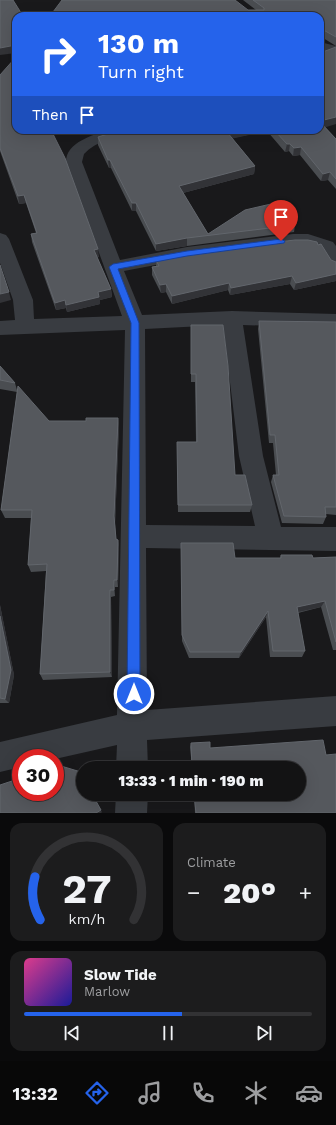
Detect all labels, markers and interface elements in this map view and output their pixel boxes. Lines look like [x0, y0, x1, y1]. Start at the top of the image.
text: 130 m [98, 27, 179, 60]
icon: right [32, 28, 84, 80]
text: Turn right [98, 61, 184, 82]
icon: arrive [76, 104, 98, 126]
text: Then [32, 106, 68, 124]
pin [264, 200, 298, 241]
icon: arrive [270, 206, 292, 228]
position arrow [113, 673, 155, 715]
speed limit sign: 30 [12, 749, 64, 801]
text: 13:33 · 1 min · 190 m [118, 772, 264, 790]
text: Climate [187, 855, 236, 870]
text: 27 [62, 864, 111, 913]
text: 20° [223, 875, 276, 910]
text: − [187, 880, 200, 905]
text: + [299, 880, 312, 905]
text: km/h [68, 911, 105, 927]
text: Slow Tide [84, 966, 157, 984]
text: Marlow [84, 984, 130, 999]
icon: previous [61, 1022, 83, 1044]
icon: pause [157, 1022, 179, 1044]
icon: next [253, 1022, 275, 1044]
icon: directions [83, 1079, 111, 1107]
icon: music [136, 1079, 164, 1107]
icon: phone [189, 1079, 217, 1107]
icon: climate [242, 1079, 270, 1107]
icon: car [295, 1079, 323, 1107]
text: 13:32 [13, 1083, 58, 1104]

